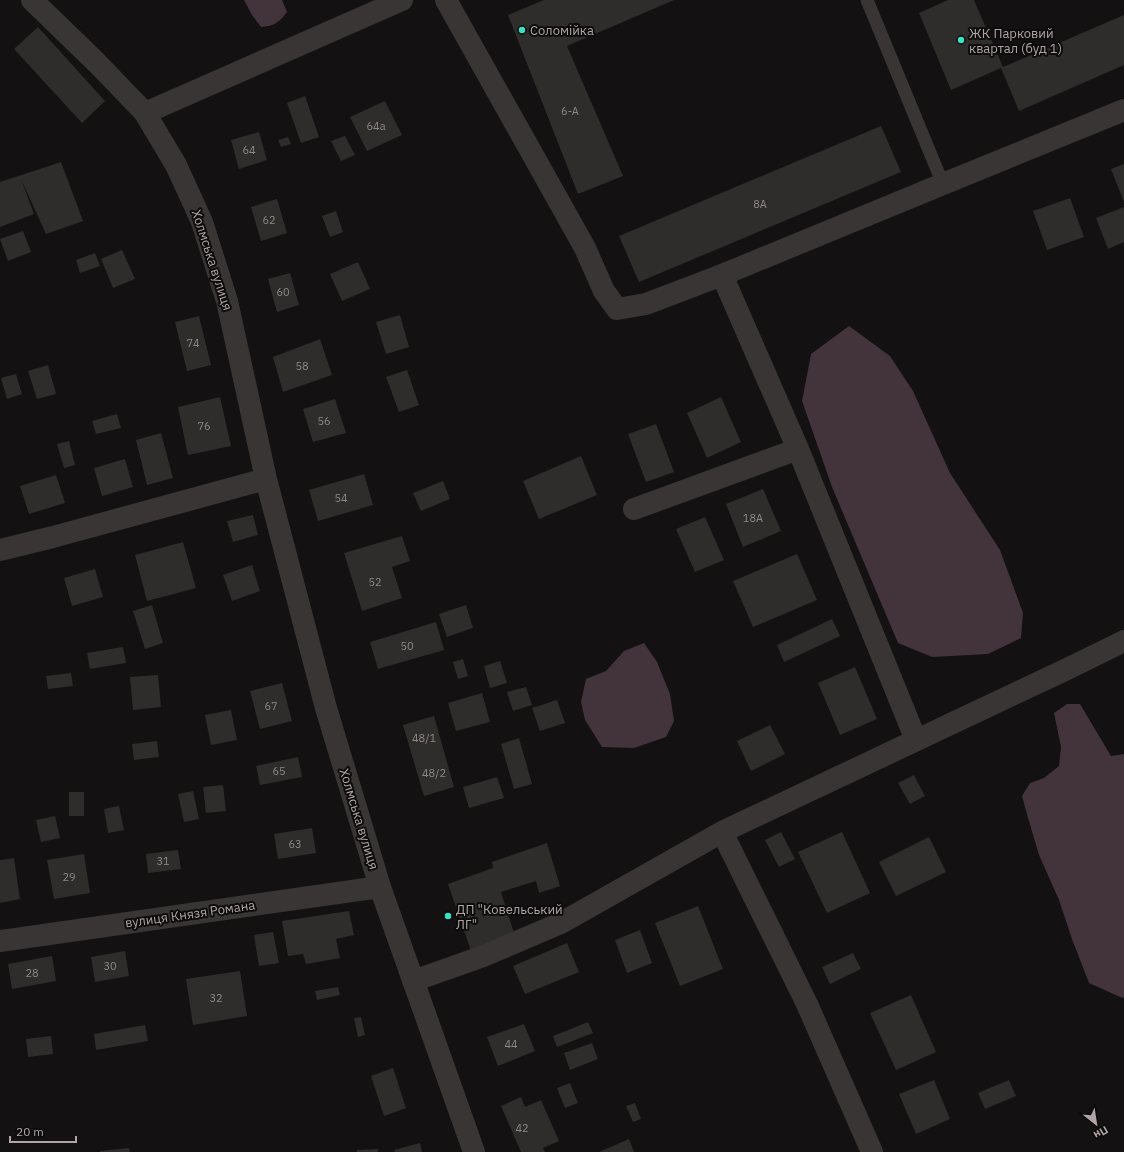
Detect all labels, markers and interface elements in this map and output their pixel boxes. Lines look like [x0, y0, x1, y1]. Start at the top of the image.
place label: Соломійка [530, 22, 594, 39]
marker: Соломійка [517, 25, 527, 35]
place label: ЖК Парковий квартал (буд 1) [969, 25, 1062, 57]
marker: ЖК Парковий квартал (буд 1) [956, 35, 966, 45]
house number: 6-А [561, 104, 579, 118]
house number: 64а [366, 119, 386, 133]
house number: 64 [242, 143, 256, 157]
house number: 8А [753, 197, 767, 211]
street label: Холмська вулиця [188, 207, 236, 313]
house number: 62 [262, 213, 276, 227]
house number: 60 [276, 285, 290, 299]
house number: 74 [186, 336, 200, 350]
house number: 58 [295, 359, 309, 373]
house number: 56 [317, 414, 331, 428]
house number: 76 [197, 419, 211, 433]
house number: 54 [334, 491, 348, 505]
house number: 18А [743, 511, 763, 525]
house number: 52 [368, 575, 382, 589]
house number: 50 [400, 639, 414, 653]
house number: 67 [264, 699, 278, 713]
house number: 48/1 [412, 731, 436, 745]
house number: 65 [272, 764, 286, 778]
street label: Холмська вулиця [336, 766, 382, 872]
house number: 48/2 [422, 766, 446, 780]
house number: 63 [288, 837, 302, 851]
house number: 31 [156, 854, 170, 868]
house number: 29 [62, 870, 76, 884]
street label: вулиця Князя Романа [124, 896, 256, 932]
place label: ДП "Ковельський ЛГ" [456, 901, 563, 933]
marker: ДП "Ковельський ЛГ" [443, 911, 453, 921]
house number: 30 [103, 959, 117, 973]
house number: 28 [25, 966, 39, 980]
house number: 32 [209, 991, 223, 1005]
house number: 44 [504, 1037, 518, 1051]
north arrow [1076, 1104, 1116, 1144]
scale bar [10, 1118, 76, 1144]
house number: 42 [515, 1121, 529, 1135]
text: Пн [1091, 1123, 1111, 1142]
text: 20 m [16, 1124, 44, 1139]

